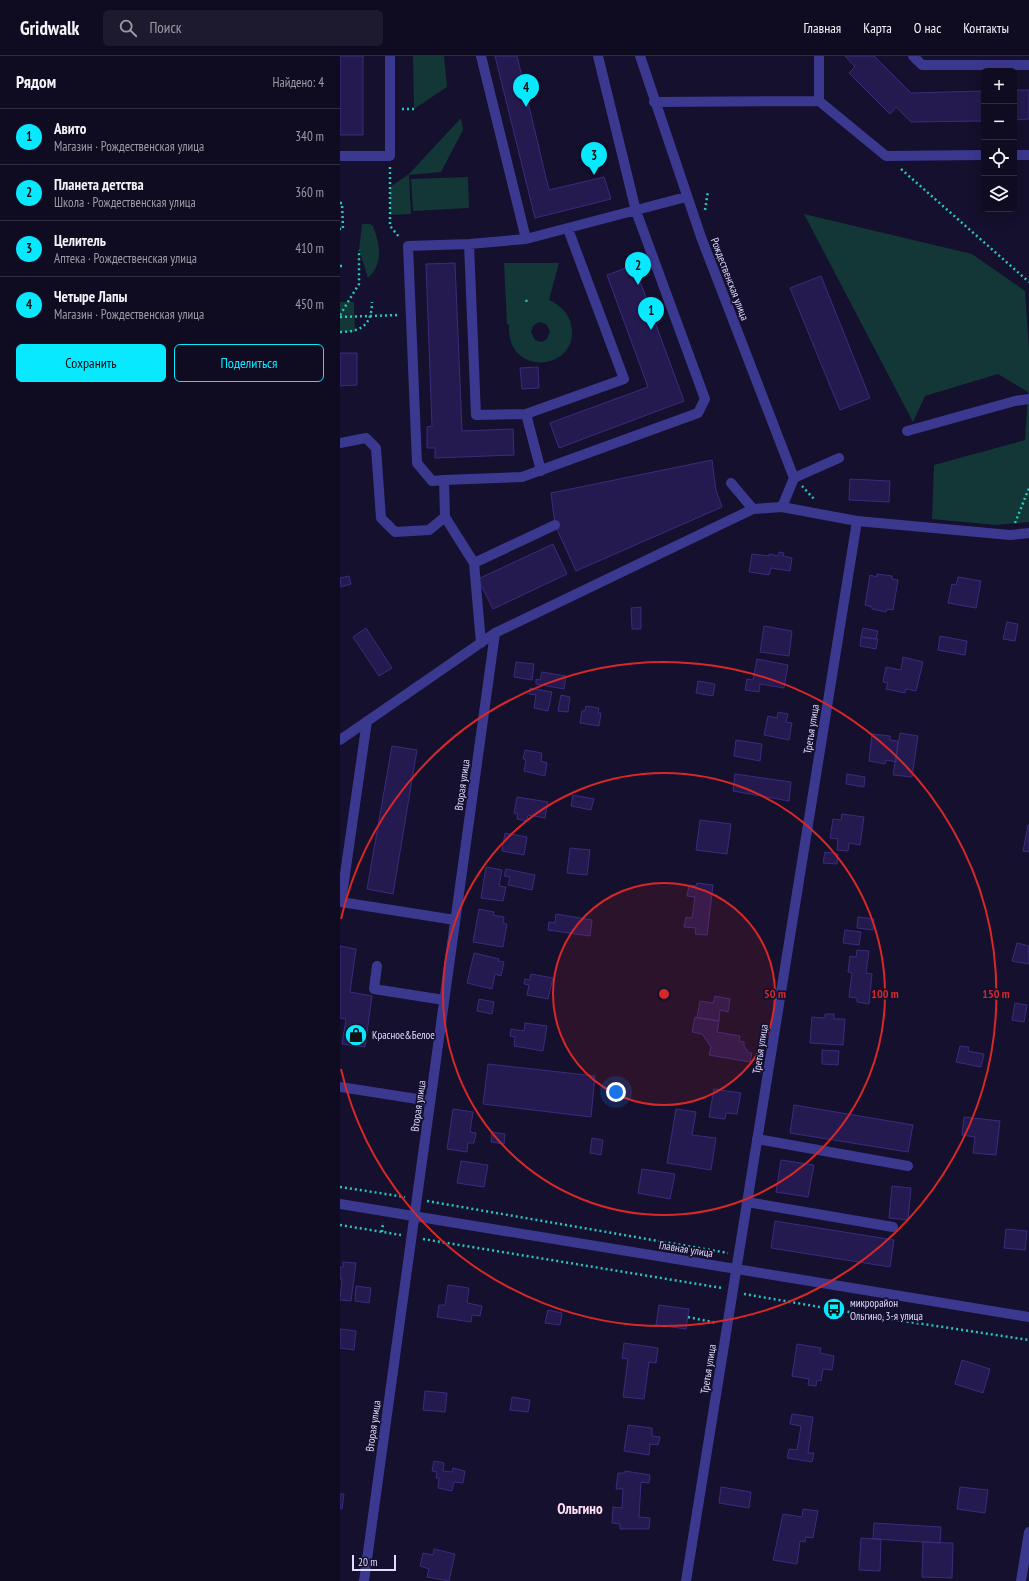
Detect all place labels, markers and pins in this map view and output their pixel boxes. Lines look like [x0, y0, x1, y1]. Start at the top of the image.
pin: 4 [513, 74, 539, 107]
pin: 3 [581, 142, 607, 175]
pin: 2 [625, 252, 651, 285]
pin: 1 [638, 297, 664, 330]
centre of rings [657, 987, 671, 1001]
shop icon: Красное&Белое [343, 1022, 369, 1048]
place label: Красное&Белое [372, 1028, 435, 1042]
bus stop icon: микрорайон Ольгино, 3-я улица [821, 1296, 847, 1322]
place label: микрорайон Ольгино, 3-я улица [850, 1296, 923, 1323]

